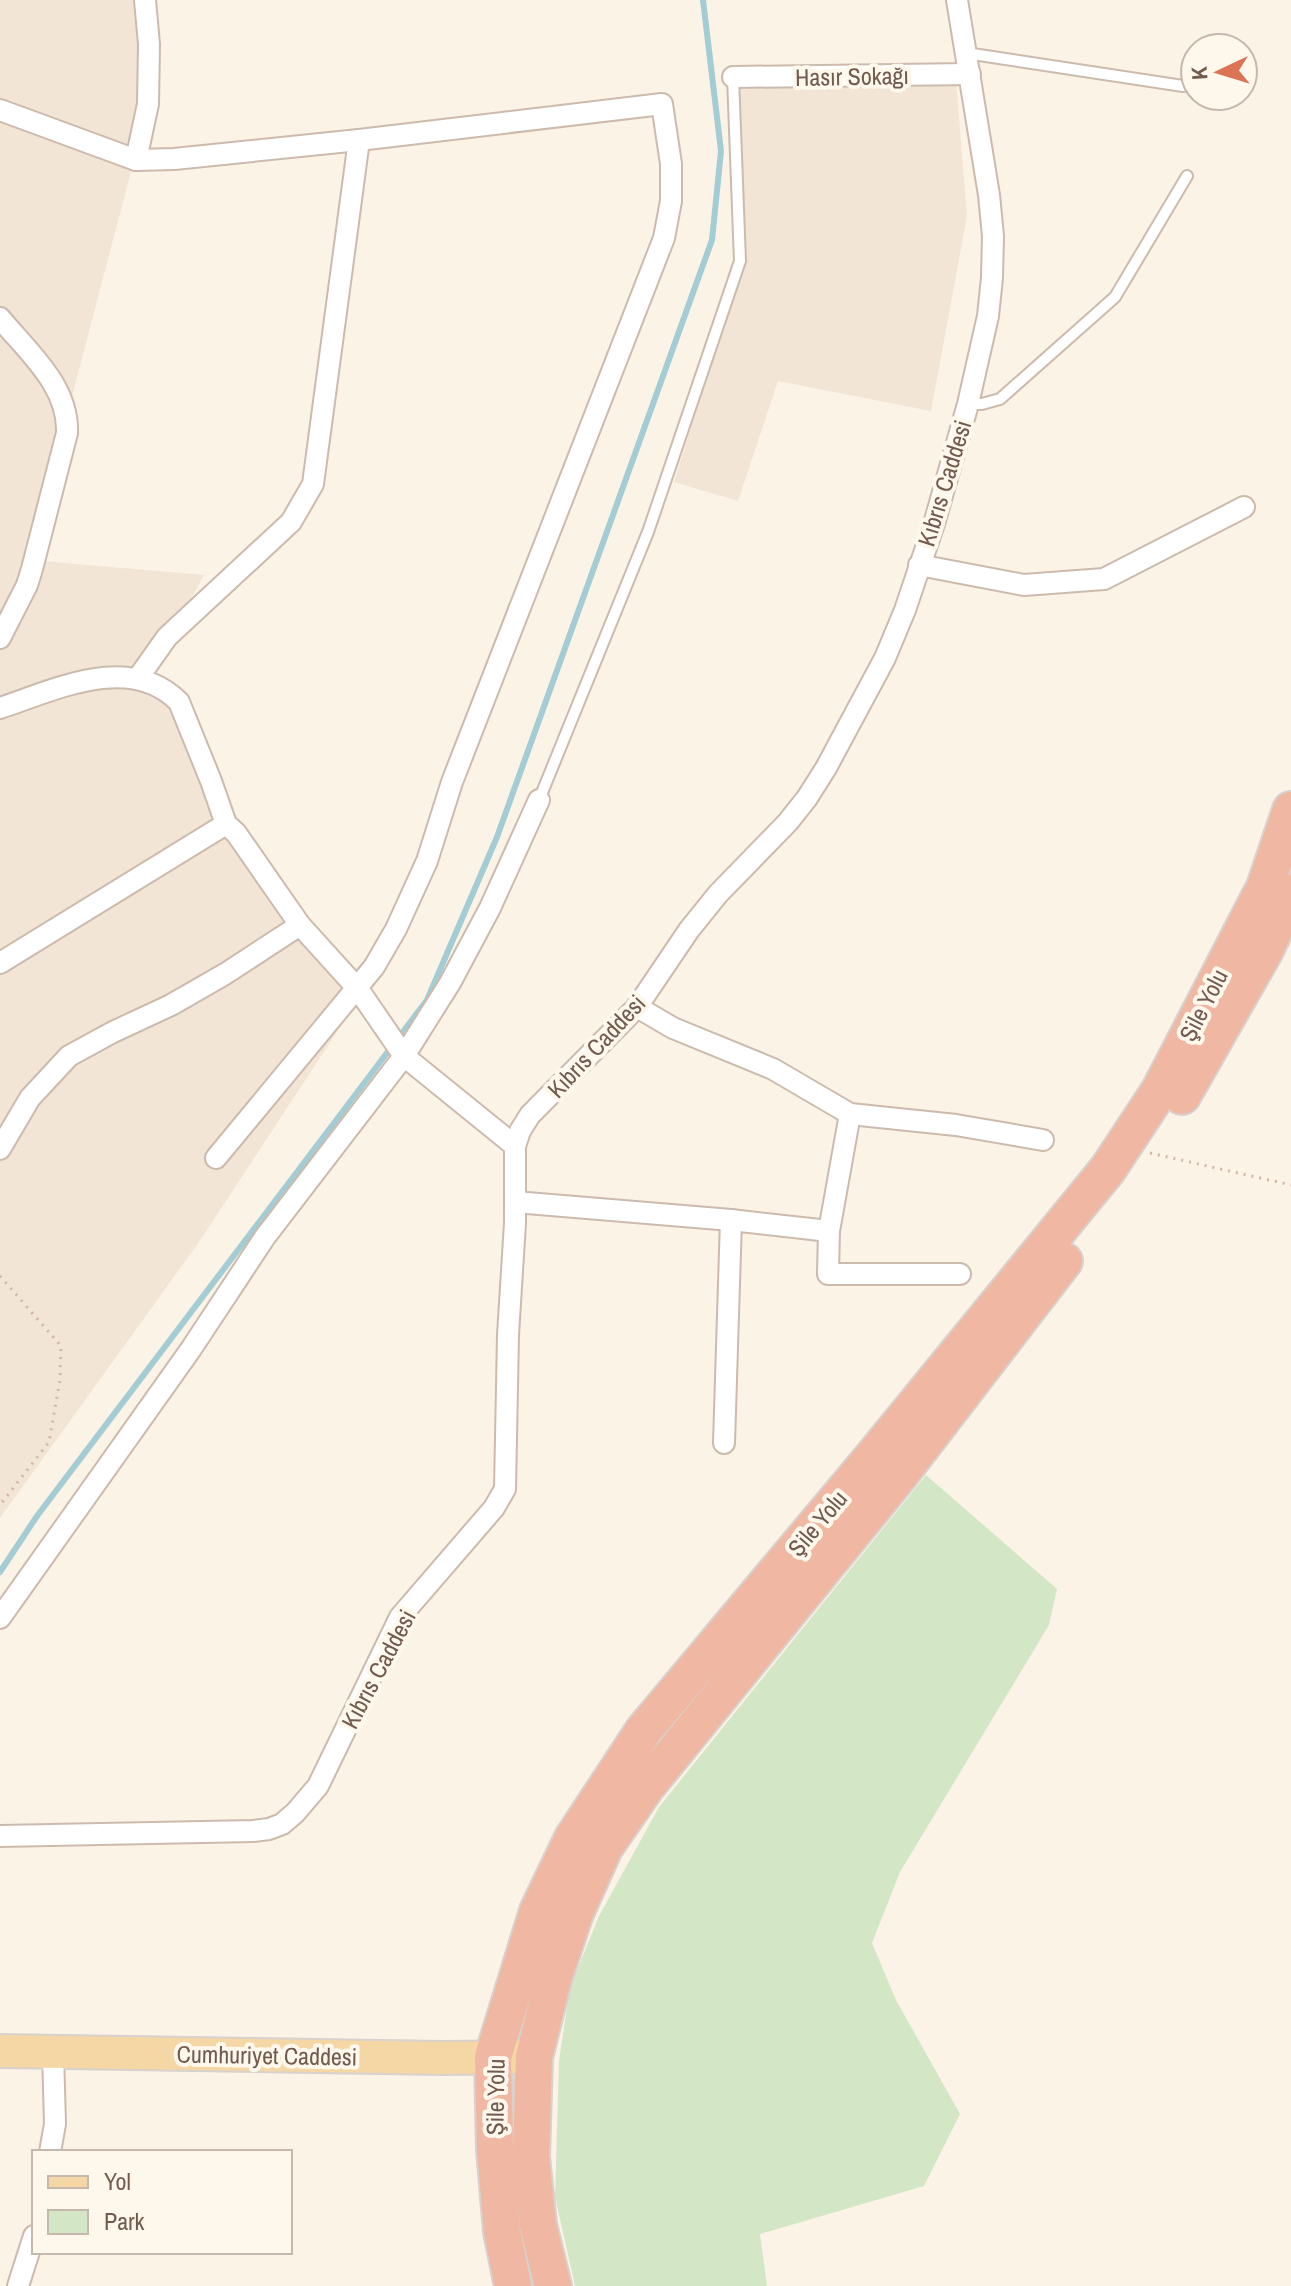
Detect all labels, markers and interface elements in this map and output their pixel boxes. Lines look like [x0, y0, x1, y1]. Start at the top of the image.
north arrow [1179, 32, 1259, 112]
street label: Hasır Sokağı [795, 59, 909, 93]
text: K [1184, 66, 1214, 81]
street label: Kıbrıs Caddesi [910, 416, 978, 550]
street label: Şile Yolu [1171, 963, 1235, 1047]
street label: Kıbrıs Caddesi [540, 987, 652, 1105]
street label: Şile Yolu [780, 1483, 854, 1563]
street label: Kıbrıs Caddesi [333, 1604, 423, 1734]
street label: Cumhuriyet Caddesi [176, 2037, 358, 2073]
street label: Şile Yolu [478, 2058, 512, 2136]
legend [32, 2150, 292, 2254]
text: Yol [104, 2165, 131, 2197]
text: Park [104, 2205, 145, 2237]

